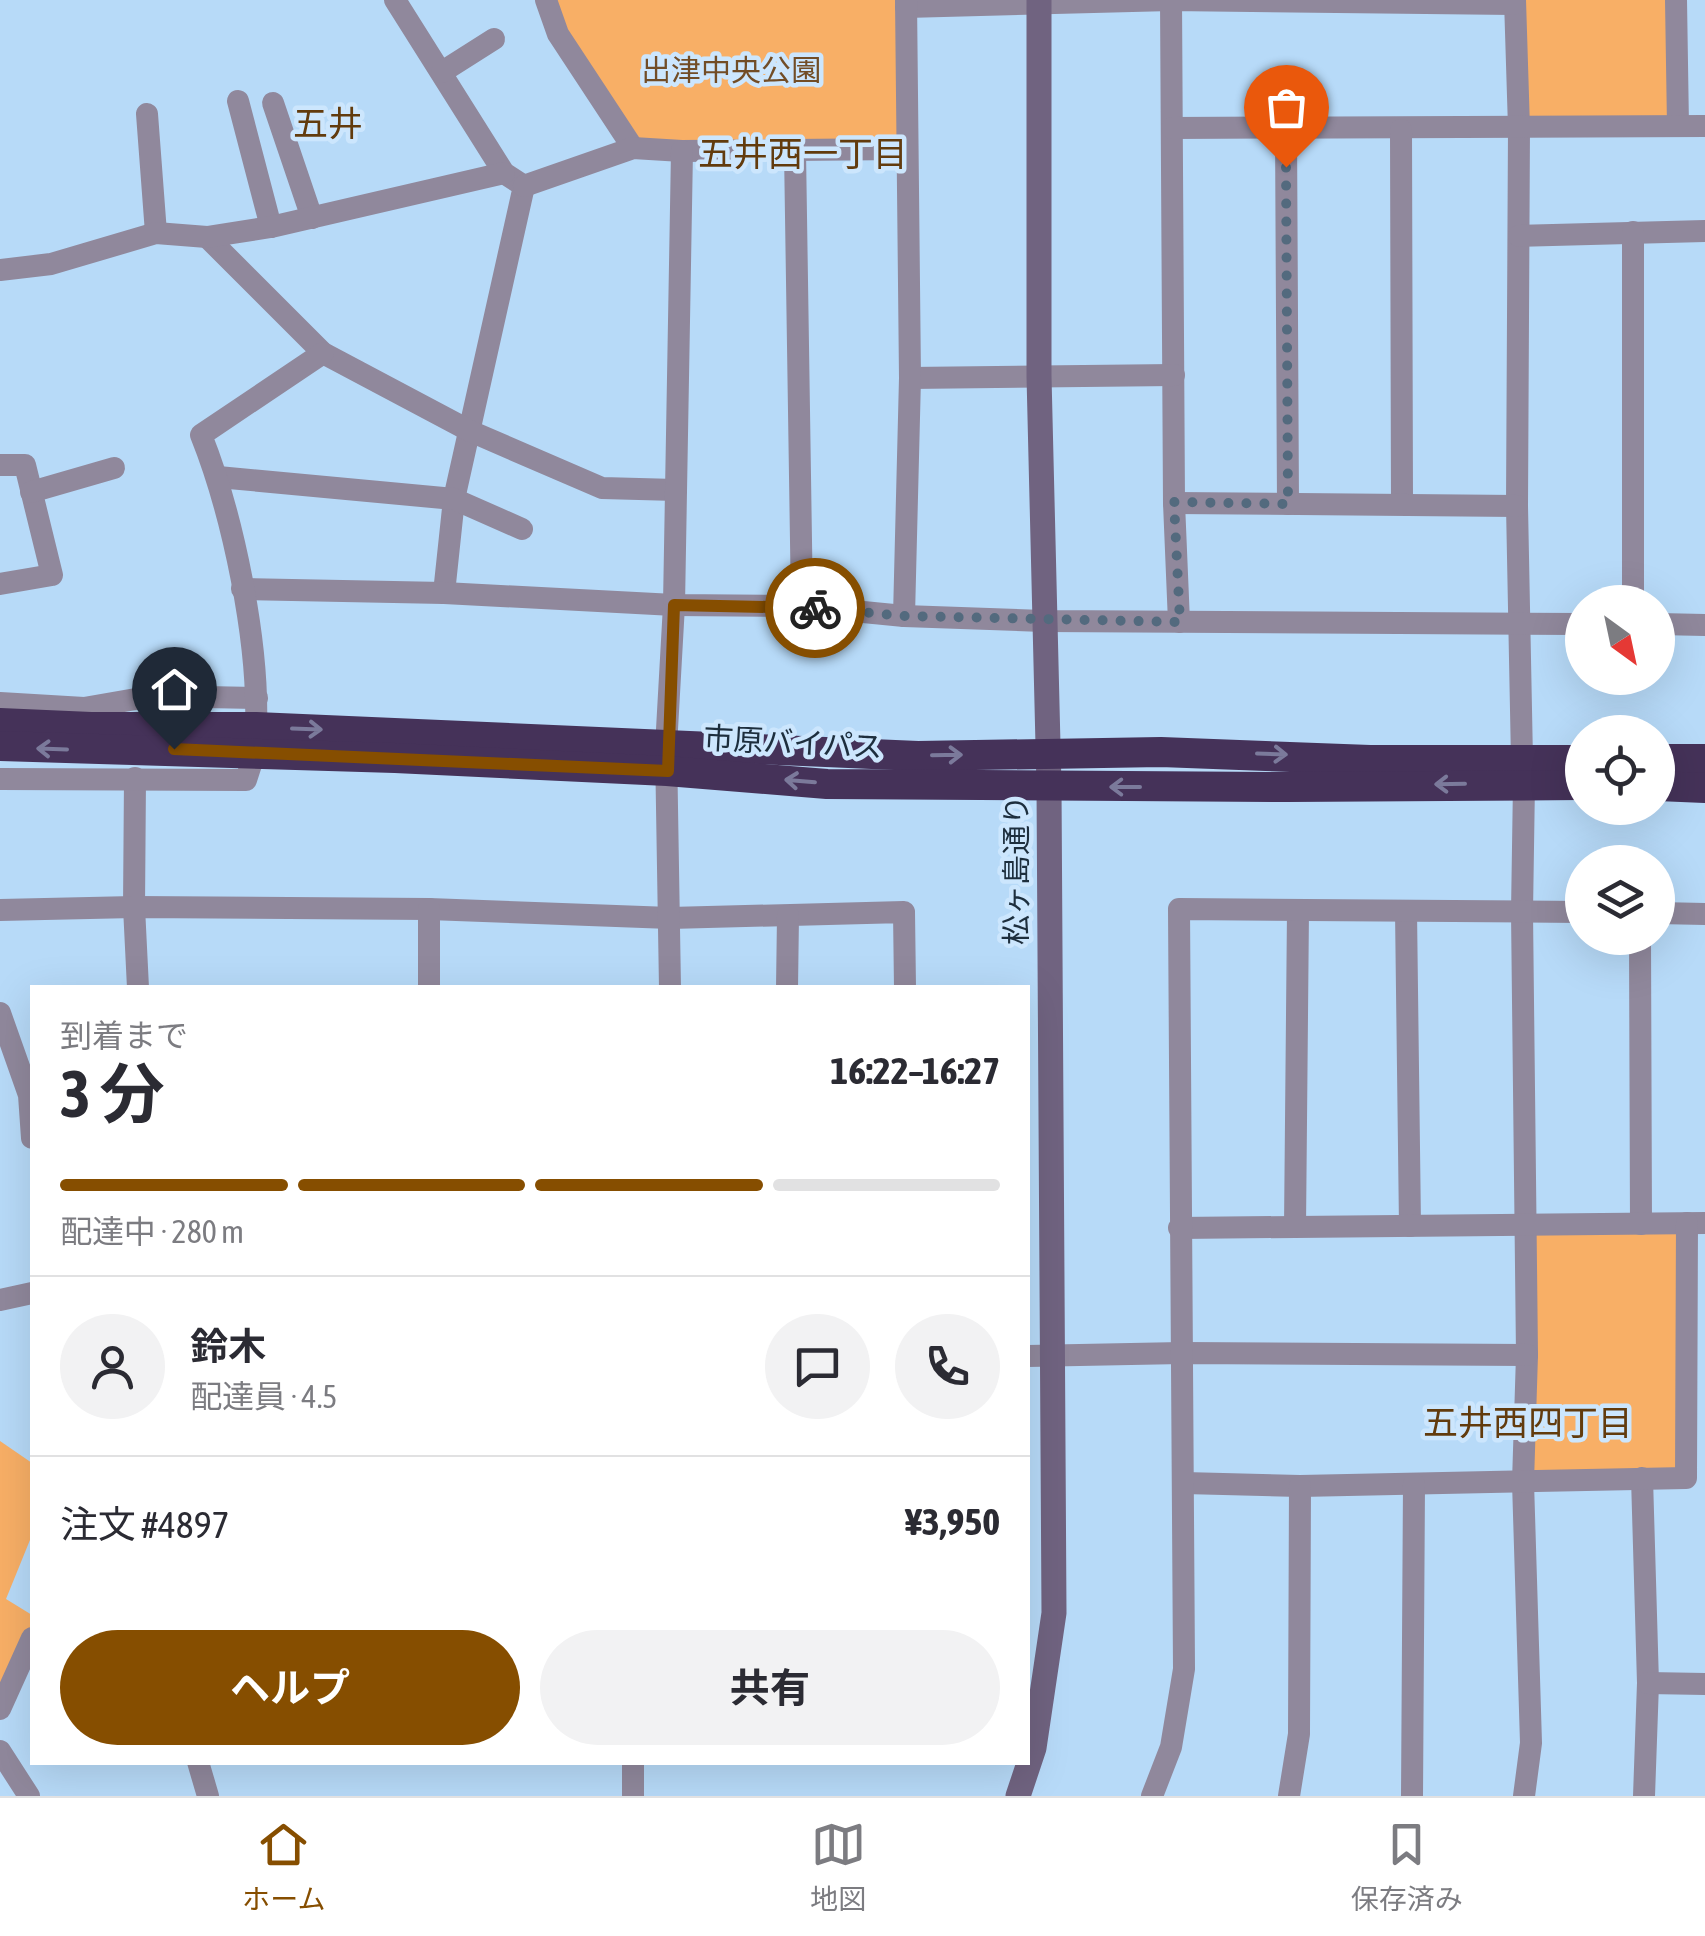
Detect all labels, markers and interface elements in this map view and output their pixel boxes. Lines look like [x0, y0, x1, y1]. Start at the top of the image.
park label: 出津中央公園 [641, 53, 821, 87]
pin [1244, 65, 1329, 168]
icon: bag [1259, 80, 1314, 135]
district label: 五井 [293, 103, 363, 143]
district label: 五井西一丁目 [698, 133, 908, 173]
courier [765, 558, 865, 658]
icon: bike [788, 581, 843, 636]
north arrow [1565, 585, 1675, 695]
map controls [1565, 585, 1675, 955]
pin [132, 647, 217, 750]
icon: home [147, 662, 202, 717]
button: locate [1565, 715, 1675, 825]
one-way arrow [291, 720, 323, 739]
street label: 市原バイパス [703, 720, 884, 764]
one-way arrow [36, 739, 68, 758]
one-way arrow [1255, 745, 1287, 764]
one-way arrow [930, 746, 962, 765]
one-way arrow [785, 772, 817, 791]
one-way arrow [1435, 775, 1467, 794]
one-way arrow [1110, 778, 1142, 796]
street label: 松ヶ島通り [999, 795, 1033, 945]
button: layers [1565, 845, 1675, 955]
text: 到着まで [60, 1017, 188, 1054]
text: 16:22–16:27 [830, 1049, 1000, 1092]
text: 3 分 [60, 1056, 164, 1131]
text: 配達中 · 280 m [60, 1213, 244, 1250]
button: person [60, 1314, 165, 1419]
button: chat [765, 1314, 870, 1419]
button: phone [895, 1314, 1000, 1419]
text: 鈴木 [190, 1325, 266, 1368]
text: 配達員 · 4.5 [190, 1378, 337, 1415]
district label: 五井西四丁目 [1423, 1402, 1633, 1442]
text: ¥3,950 [905, 1500, 1000, 1543]
text: 注文 #4897 [60, 1503, 229, 1546]
button: ヘルプ [60, 1630, 520, 1745]
button: 共有 [540, 1630, 1000, 1745]
tab: ホーム [242, 1817, 325, 1917]
tab: 地図 [810, 1817, 866, 1917]
tab: 保存済み [1351, 1817, 1463, 1917]

